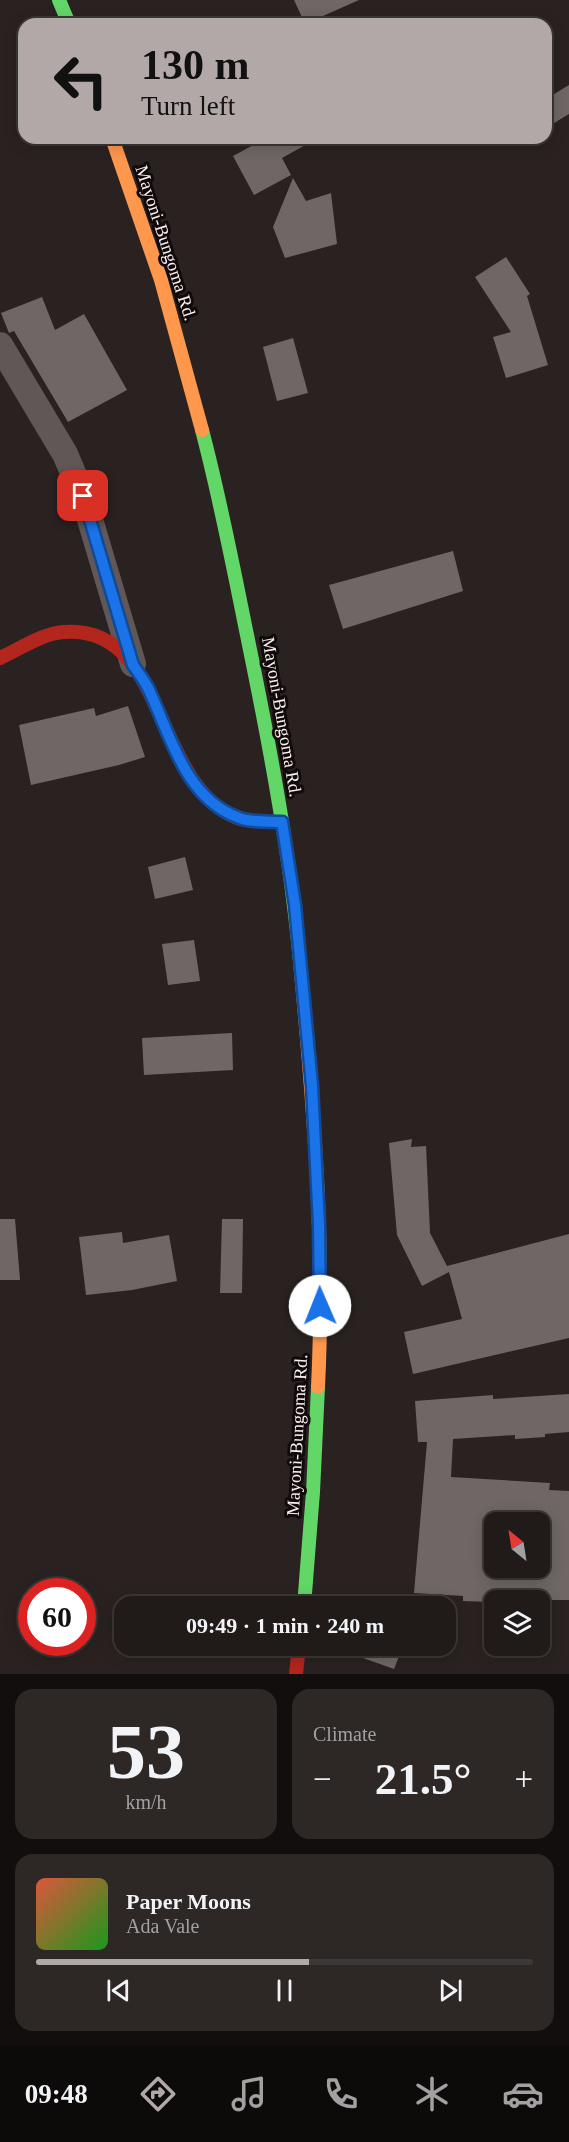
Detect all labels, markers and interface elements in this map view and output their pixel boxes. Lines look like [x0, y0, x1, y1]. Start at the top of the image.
icon: left [42, 42, 120, 120]
text: 130 m [141, 42, 250, 88]
text: Turn left [141, 91, 235, 121]
street label: Mayoni-Bungoma Rd. [131, 163, 201, 323]
pin [57, 470, 108, 521]
icon: arrive [66, 479, 99, 512]
street label: Mayoni-Bungoma Rd. [258, 635, 306, 799]
position arrow [288, 1274, 352, 1338]
street label: Mayoni-Bungoma Rd. [283, 1354, 311, 1516]
north arrow [484, 1512, 550, 1578]
map controls [484, 1512, 550, 1656]
speed limit sign: 60 [18, 1578, 96, 1656]
button: layers [484, 1590, 550, 1656]
text: 09:49 · 1 min · 240 m [186, 1613, 384, 1638]
text: 53 [107, 1708, 185, 1795]
text: Climate [313, 1723, 376, 1745]
text: 21.5° [375, 1754, 471, 1804]
text: − [313, 1761, 332, 1797]
text: + [514, 1761, 533, 1797]
text: km/h [125, 1791, 167, 1813]
text: Paper Moons [126, 1889, 251, 1914]
text: Ada Vale [126, 1915, 200, 1937]
icon: previous [102, 1974, 135, 2007]
icon: pause [268, 1974, 301, 2007]
icon: next [434, 1974, 467, 2007]
icon: directions [137, 2073, 179, 2115]
icon: music [228, 2073, 270, 2115]
icon: phone [320, 2073, 362, 2115]
icon: climate [411, 2073, 453, 2115]
icon: car [502, 2073, 544, 2115]
text: 09:48 [25, 2079, 88, 2109]

